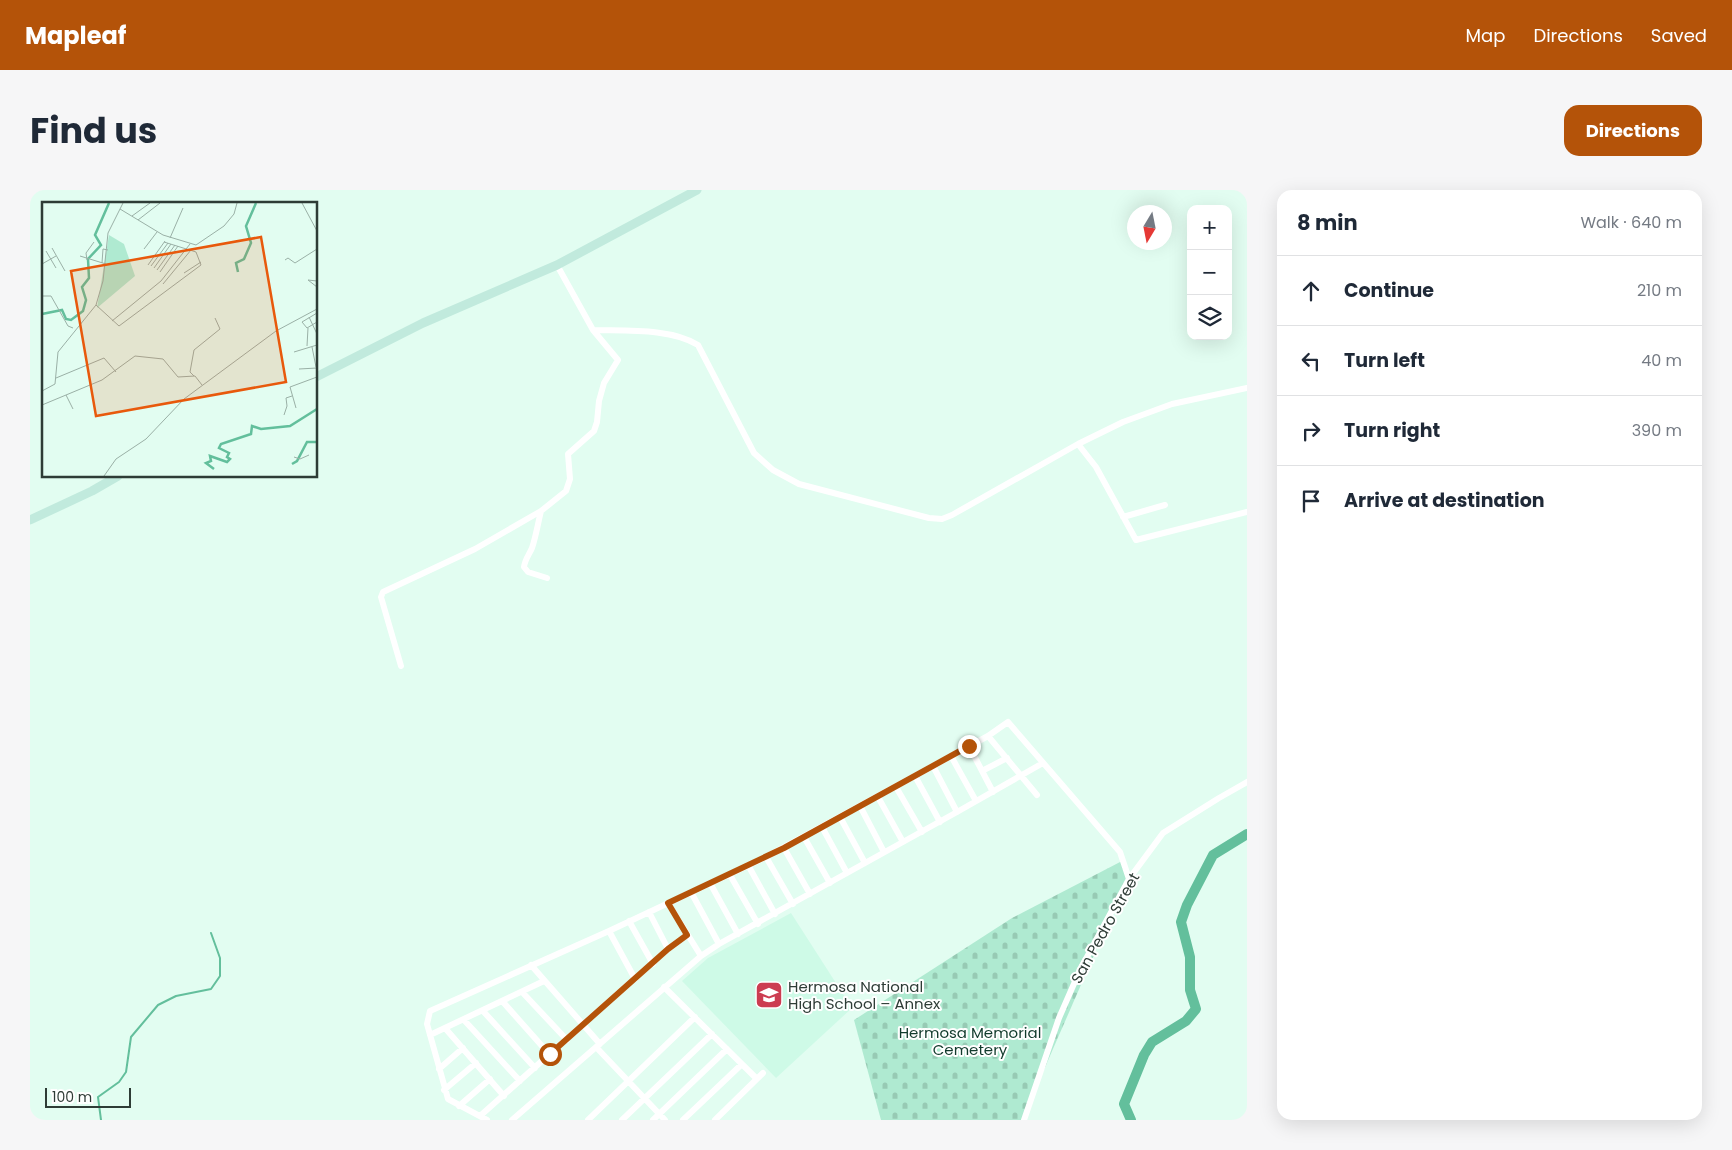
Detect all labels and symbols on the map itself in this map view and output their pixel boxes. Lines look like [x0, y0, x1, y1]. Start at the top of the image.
inset map [42, 202, 318, 478]
north arrow [1127, 205, 1172, 250]
route end [958, 735, 981, 758]
street label: San Pedro Street [1066, 869, 1144, 987]
place label: Hermosa National High School – Annex [788, 976, 940, 1014]
school or university icon: Hermosa National High School – Annex [754, 980, 784, 1010]
park label: Hermosa Memorial Cemetery [899, 1022, 1041, 1060]
route start [539, 1043, 562, 1066]
scale bar [45, 1085, 131, 1108]

